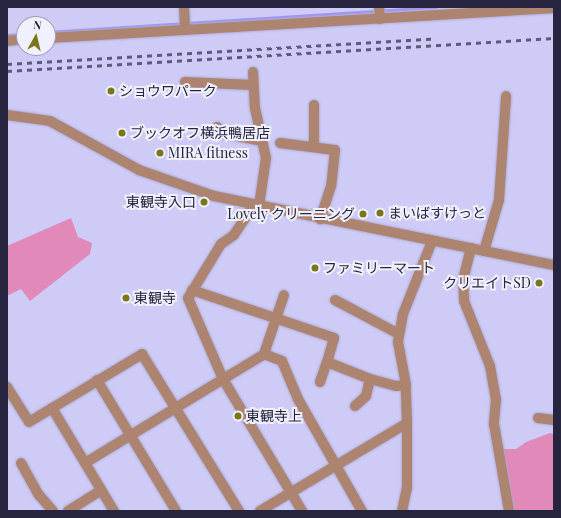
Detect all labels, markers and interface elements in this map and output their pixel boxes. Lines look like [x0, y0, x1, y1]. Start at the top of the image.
north arrow [16, 16, 56, 56]
text: N [33, 17, 43, 33]
place label: ショウワパーク [119, 83, 217, 99]
marker: ショウワパーク [106, 86, 116, 96]
place label: ブックオフ横浜鴨居店 [130, 125, 270, 141]
marker: ブックオフ横浜鴨居店 [117, 128, 127, 138]
place label: MIRA fitness [168, 145, 248, 161]
marker: MIRA fitness [155, 148, 165, 158]
place label: 東観寺入口 [126, 194, 196, 210]
marker: 東観寺入口 [199, 197, 209, 207]
place label: まいばすけっと [388, 205, 486, 221]
place label: Lovely クリーニング [227, 206, 355, 222]
marker: まいばすけっと [375, 208, 385, 218]
marker: Lovely クリーニング [358, 209, 368, 219]
place label: ファミリーマート [323, 260, 435, 276]
marker: ファミリーマート [310, 263, 320, 273]
place label: クリエイトSD [443, 275, 531, 291]
marker: クリエイトSD [534, 278, 544, 288]
place label: 東観寺 [134, 290, 176, 306]
marker: 東観寺 [121, 293, 131, 303]
place label: 東観寺上 [246, 408, 302, 424]
marker: 東観寺上 [233, 411, 243, 421]

